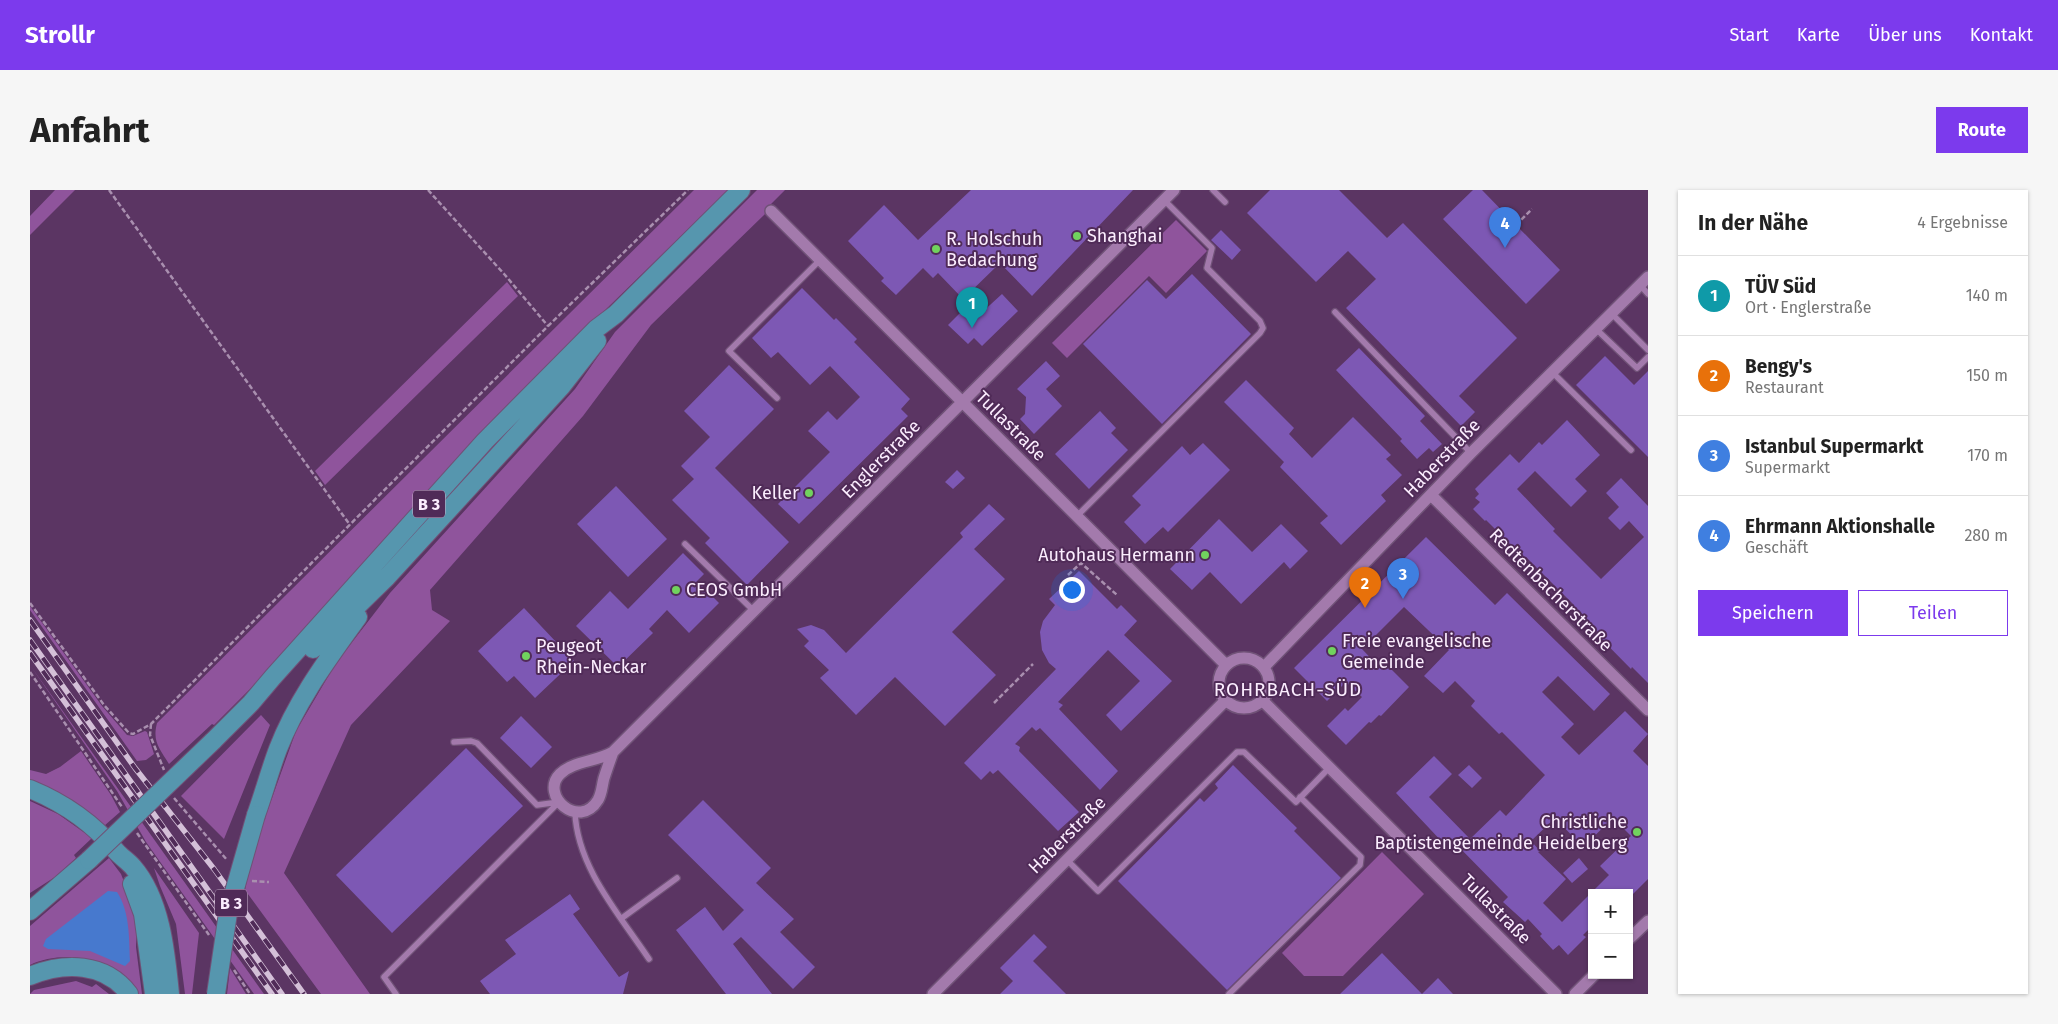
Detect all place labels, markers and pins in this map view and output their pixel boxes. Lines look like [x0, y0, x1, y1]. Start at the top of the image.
pin: 4 [1489, 207, 1521, 248]
place label: Shanghai [1087, 225, 1162, 247]
place label: R. Holschuh Bedachung [946, 228, 1043, 271]
marker: Shanghai [1071, 230, 1083, 242]
marker: R. Holschuh Bedachung [930, 243, 942, 255]
pin: 1 [956, 287, 988, 328]
place label: Keller [752, 482, 799, 504]
marker: Keller [803, 487, 815, 499]
place label: Autohaus Hermann [1038, 544, 1195, 566]
marker: Autohaus Hermann [1199, 549, 1211, 561]
pin: 3 [1387, 558, 1419, 599]
pin: 2 [1349, 567, 1381, 608]
place label: CEOS GmbH [686, 579, 782, 601]
marker: CEOS GmbH [670, 584, 682, 596]
place label: Freie evangelische Gemeinde [1342, 630, 1491, 673]
place label: Peugeot Rhein-Neckar [536, 635, 647, 678]
marker: Freie evangelische Gemeinde [1326, 645, 1338, 657]
marker: Peugeot Rhein-Neckar [520, 650, 532, 662]
place label: Christliche Baptistengemeinde Heidelberg [1374, 811, 1628, 854]
marker: Christliche Baptistengemeinde Heidelberg [1631, 826, 1643, 838]

